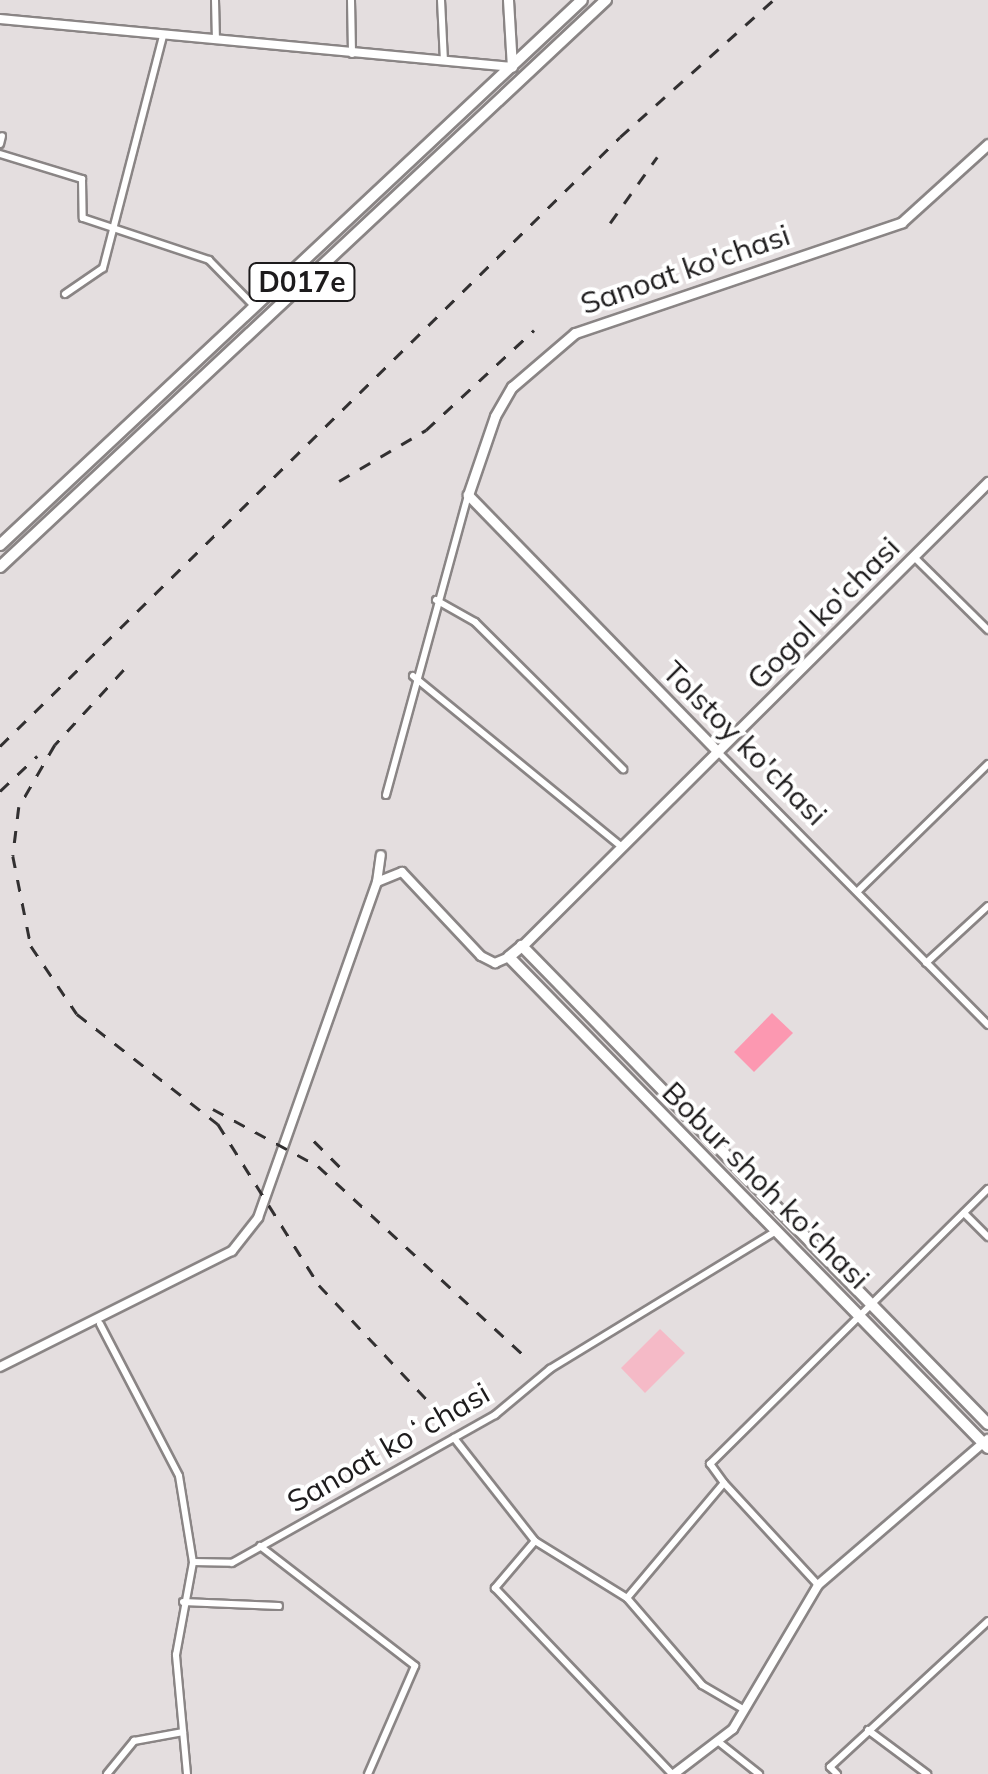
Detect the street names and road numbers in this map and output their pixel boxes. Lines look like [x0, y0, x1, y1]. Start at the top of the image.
street label: Sanoat ko'chasi [576, 216, 794, 322]
road number: D017e [247, 259, 357, 305]
street label: Gogol ko'chasi [739, 529, 907, 697]
street label: Tolstoy ko'chasi [656, 654, 834, 832]
street label: Bobur shoh ko'chasi [655, 1074, 877, 1296]
street label: Sanoat koʻchasi [281, 1375, 495, 1519]

